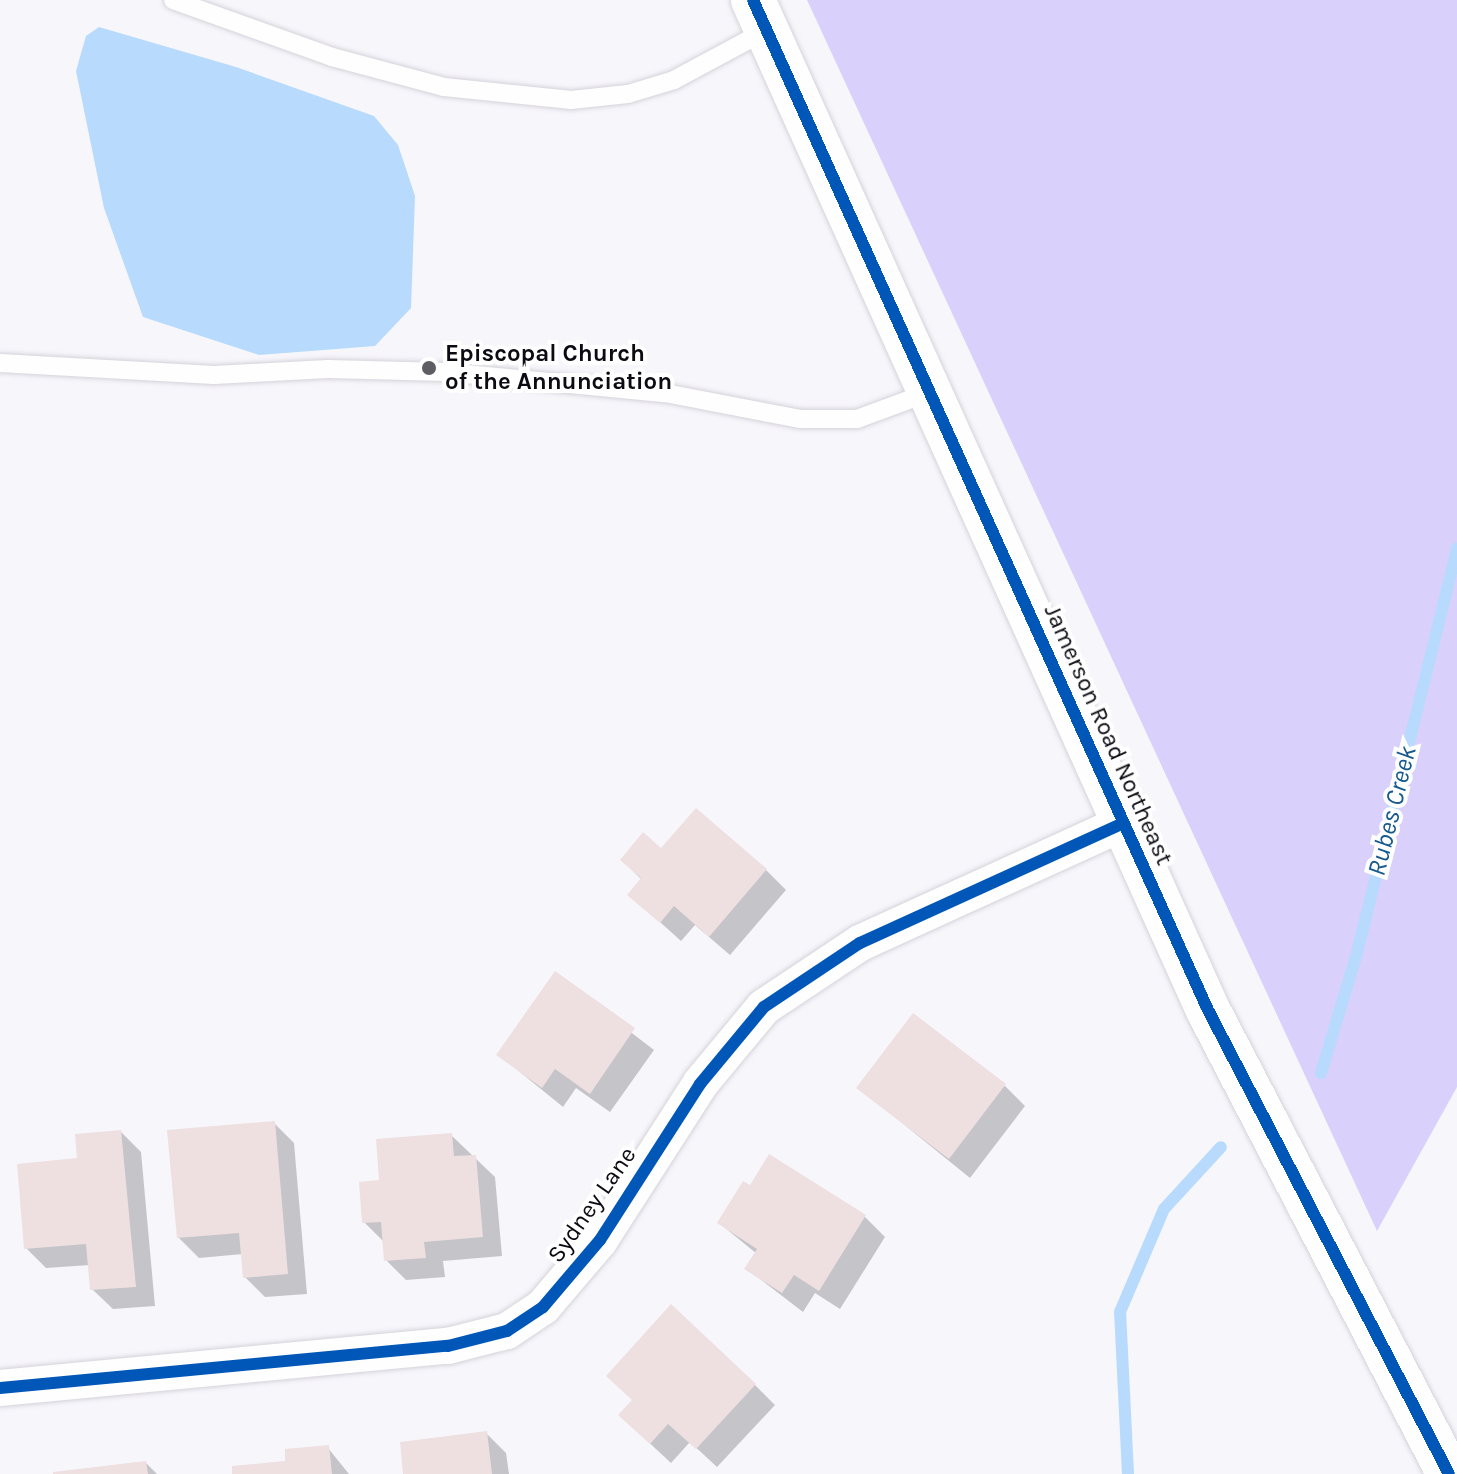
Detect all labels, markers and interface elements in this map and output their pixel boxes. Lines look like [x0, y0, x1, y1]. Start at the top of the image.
place label: Episcopal Church of the Annunciation [445, 340, 672, 396]
marker: Episcopal Church of the Annunciation [420, 359, 438, 377]
street label: Jamerson Road Northeast [1037, 600, 1179, 870]
water label: Rubes Creek [1361, 743, 1423, 879]
street label: Sydney Lane [542, 1142, 642, 1268]

